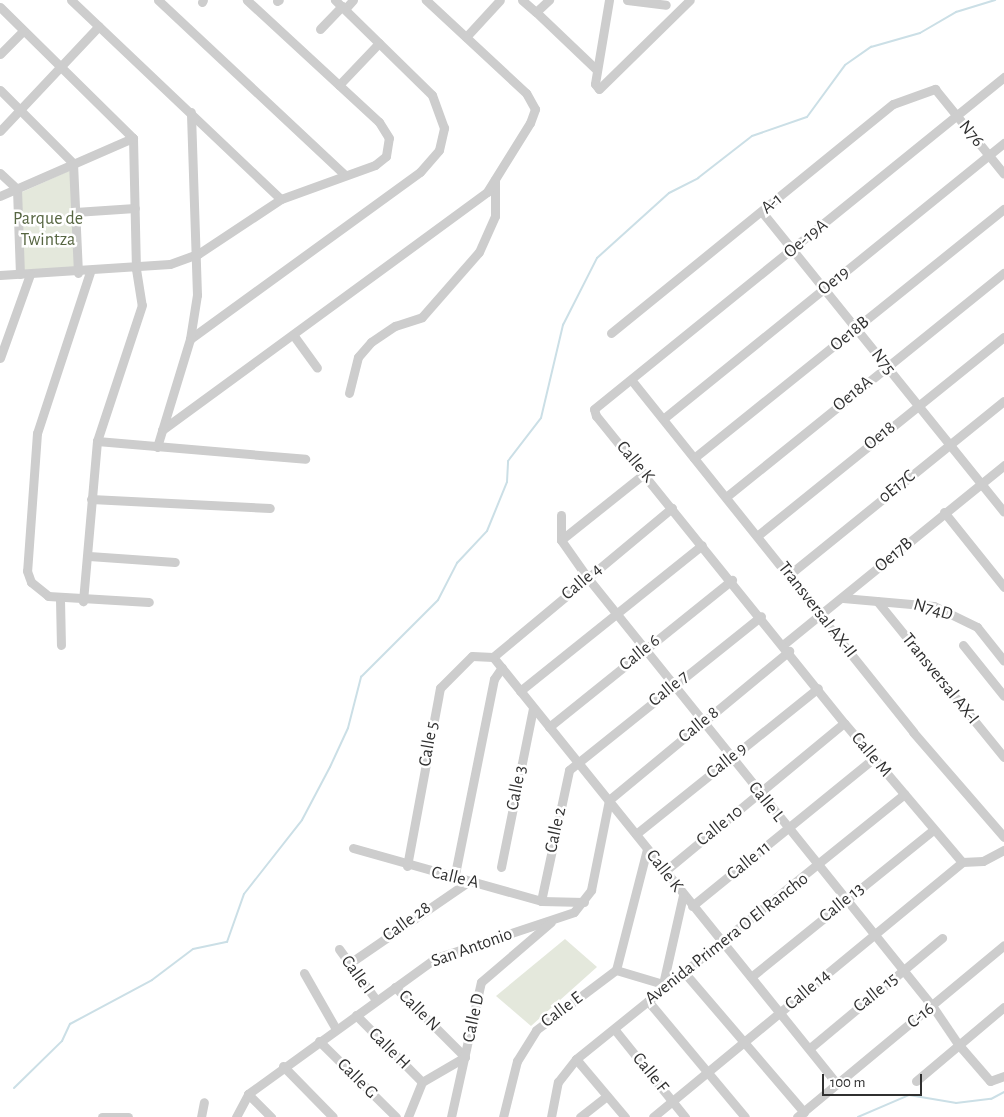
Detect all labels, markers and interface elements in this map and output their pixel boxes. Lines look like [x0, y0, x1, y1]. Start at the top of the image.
street label: N76 [954, 116, 988, 152]
street label: A-1 [757, 189, 787, 219]
park label: Parque de Twintza [13, 209, 83, 252]
street label: Oe-19A [780, 215, 832, 263]
street label: Oe19 [814, 262, 854, 300]
street label: Oe18B [826, 312, 874, 356]
street label: N75 [866, 345, 900, 379]
street label: Oe18A [829, 371, 877, 417]
street label: Oe18 [860, 417, 900, 455]
street label: Calle K [611, 437, 659, 487]
street label: 0E17C [874, 466, 920, 508]
street label: Oe17B [871, 533, 917, 577]
street label: Transversal AX-II [773, 558, 861, 662]
street label: Calle 4 [557, 559, 607, 605]
street label: N74D [911, 594, 955, 626]
street label: Transversal AX-I [897, 629, 983, 729]
street label: Calle 6 [615, 630, 665, 676]
street label: Calle 7 [645, 666, 693, 712]
street label: Calle 8 [674, 702, 724, 748]
street label: Calle 5 [414, 720, 444, 768]
street label: Calle M [846, 728, 896, 782]
street label: Calle 9 [702, 738, 752, 784]
street label: Calle 3 [502, 764, 532, 812]
street label: Calle L [743, 778, 789, 826]
street label: Calle 10 [692, 801, 748, 851]
street label: Calle 2 [541, 805, 571, 855]
street label: Calle 11 [723, 837, 775, 885]
street label: Calle K [641, 846, 687, 896]
street label: Calle A [429, 862, 481, 894]
street label: Avenida Primera O El Rancho [641, 868, 813, 1010]
street label: Calle 13 [815, 878, 869, 928]
street label: Calle 28 [379, 897, 435, 947]
street label: San Antonio [429, 923, 515, 973]
street label: Calle I [336, 951, 378, 999]
street label: Calle 14 [781, 965, 835, 1015]
street label: Calle 15 [849, 968, 903, 1018]
street label: Calle N [394, 986, 444, 1036]
street label: Calle E [537, 987, 587, 1033]
street label: Calle D [458, 992, 490, 1044]
street label: C-16 [903, 998, 939, 1034]
street label: Calle H [364, 1024, 414, 1074]
street label: Calle F [627, 1048, 673, 1098]
street label: Calle G [332, 1054, 382, 1104]
scale bar [824, 1064, 924, 1096]
text: 100 m [830, 1075, 865, 1090]

